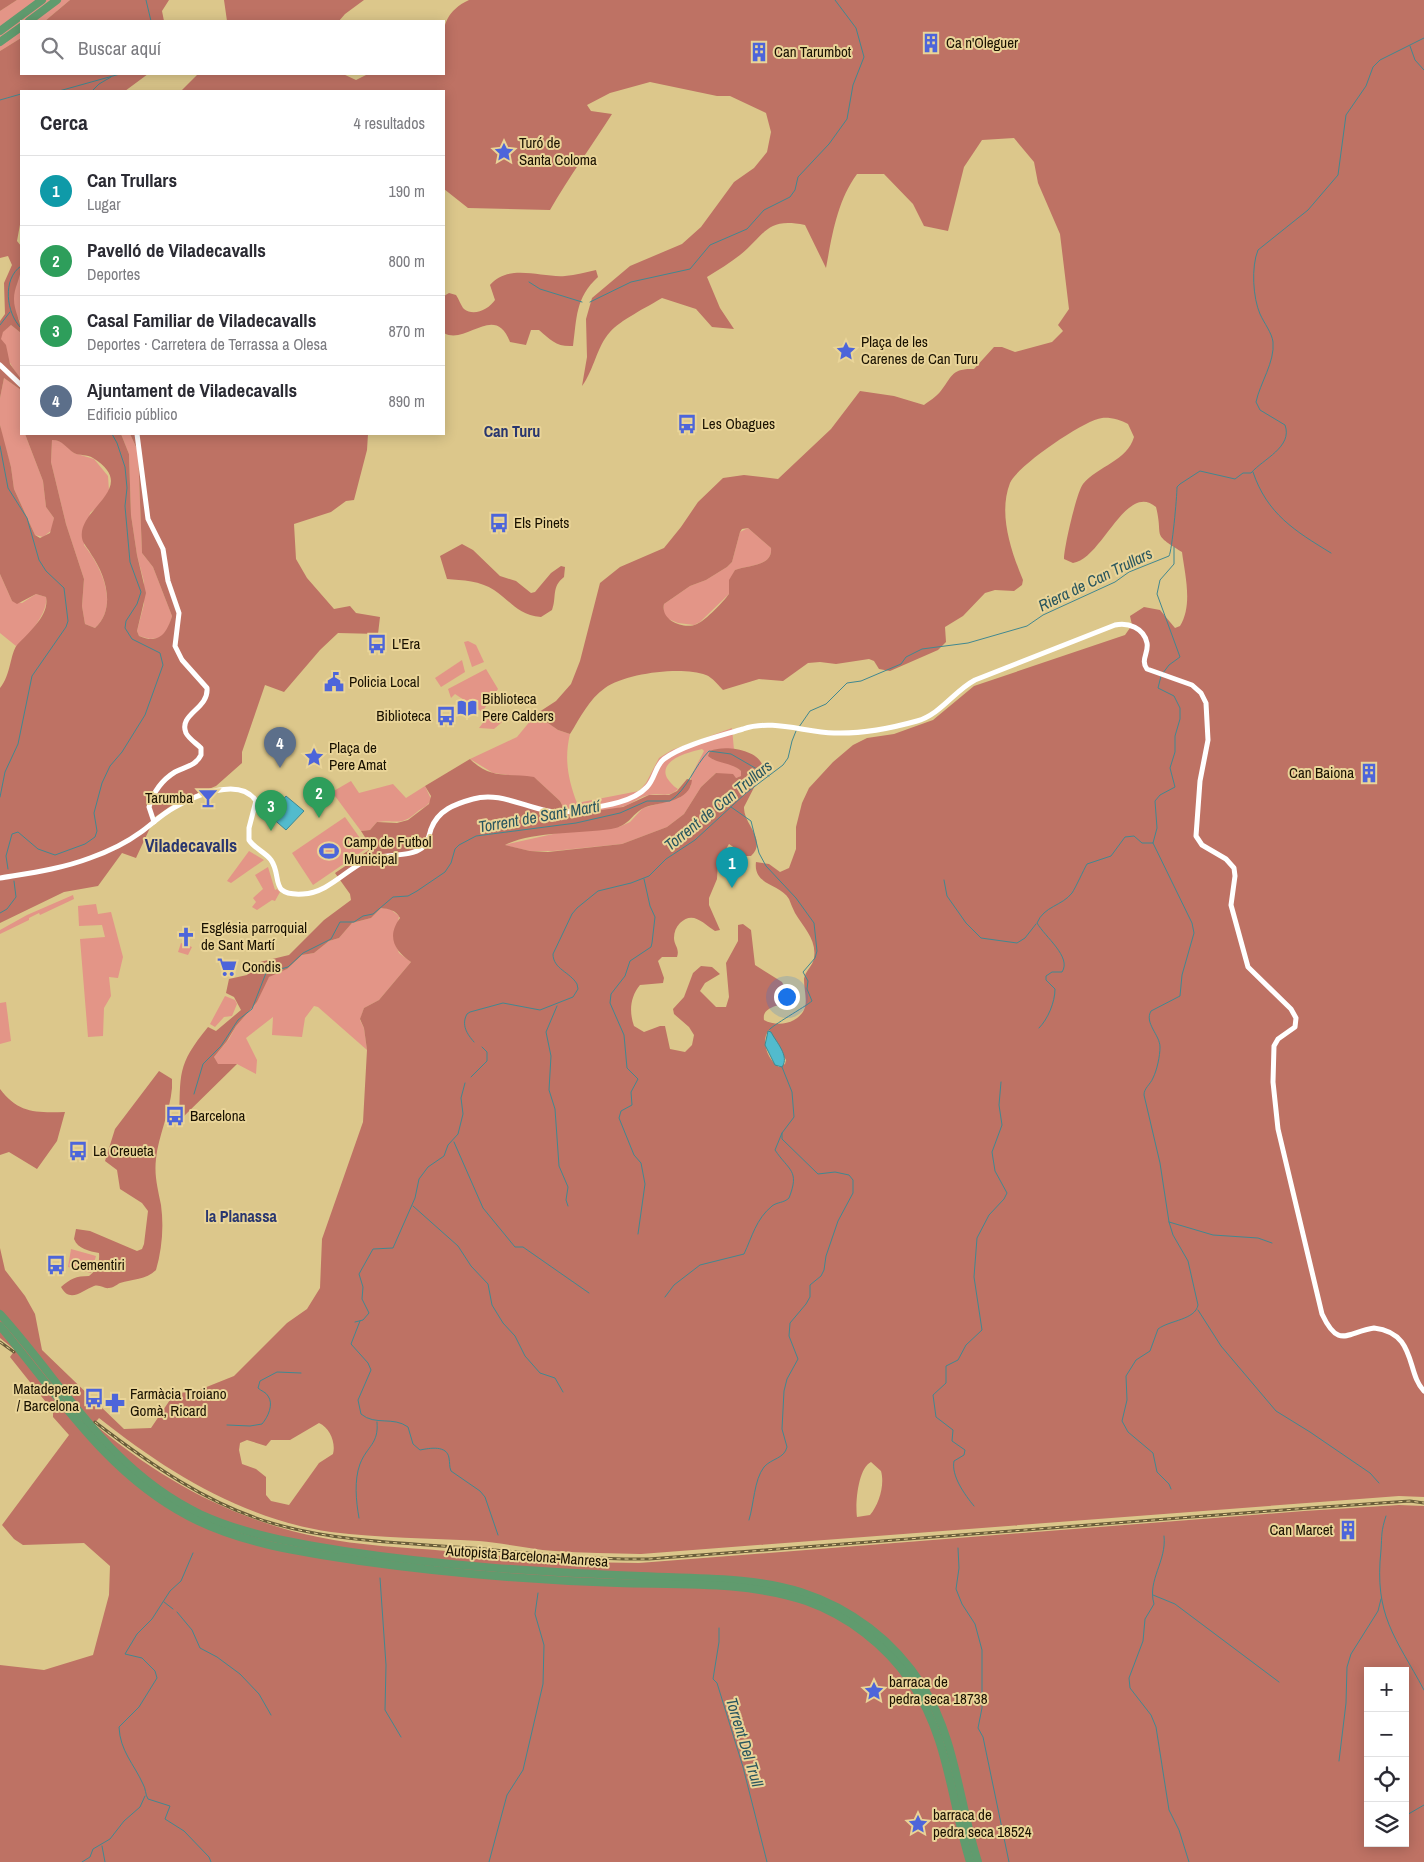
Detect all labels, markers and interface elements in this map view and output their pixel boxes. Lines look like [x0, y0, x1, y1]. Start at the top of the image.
search box [20, 20, 445, 75]
building icon: Ca n'Oleguer [920, 32, 942, 54]
place label: Ca n'Oleguer [946, 32, 1018, 53]
icon: search [38, 34, 66, 62]
text: Buscar aquí [78, 35, 161, 61]
building icon: Can Tarumbot [748, 41, 770, 63]
place label: Can Tarumbot [774, 41, 852, 62]
text: Cerca [40, 108, 88, 137]
text: 4 resultados [354, 112, 425, 134]
place label: Turó de Santa Coloma [519, 132, 597, 170]
place icon: Turó de Santa Coloma [493, 141, 515, 163]
text: Can Trullars [87, 167, 177, 193]
text: 1 [52, 180, 60, 202]
text: 190 m [389, 180, 425, 202]
text: Lugar [87, 193, 121, 215]
text: Pavelló de Viladecavalls [87, 237, 266, 263]
text: 2 [52, 250, 60, 272]
text: 800 m [389, 250, 425, 272]
text: Deportes [87, 263, 140, 285]
text: Casal Familiar de Viladecavalls [87, 307, 316, 333]
text: 3 [52, 320, 60, 342]
text: 870 m [389, 320, 425, 342]
place label: Plaça de les Carenes de Can Turu [861, 331, 978, 369]
text: Deportes · Carretera de Terrassa a Olesa [87, 333, 327, 355]
place icon: Plaça de les Carenes de Can Turu [835, 340, 857, 362]
text: Ajuntament de Viladecavalls [87, 377, 297, 403]
text: 4 [52, 390, 60, 412]
text: 890 m [389, 390, 425, 412]
text: Edificio público [87, 403, 177, 425]
bus stop icon: Les Obagues [676, 413, 698, 435]
place label: Les Obagues [702, 413, 775, 434]
district label: Can Turu [484, 420, 540, 442]
bus stop icon: Els Pinets [488, 512, 510, 534]
place label: Els Pinets [514, 512, 569, 533]
water label: Riera de Can Trullars [1034, 542, 1156, 616]
bus stop icon: L'Era [366, 633, 388, 655]
place label: L'Era [392, 633, 420, 654]
public building icon: Policia Local [323, 671, 345, 693]
place label: Policia Local [349, 671, 419, 692]
place label: Biblioteca Pere Calders [482, 688, 554, 726]
library icon: Biblioteca Pere Calders [456, 697, 478, 719]
place label: Biblioteca [376, 705, 431, 726]
bus stop icon: Biblioteca [435, 705, 457, 727]
pin: 4 [264, 727, 296, 768]
place label: Plaça de Pere Amat [329, 737, 387, 775]
place icon: Plaça de Pere Amat [303, 746, 325, 768]
water label: Torrent de Can Trullars [659, 754, 777, 855]
place label: Can Baiona [1289, 762, 1354, 783]
building icon: Can Baiona [1358, 762, 1380, 784]
pin: 2 [303, 777, 335, 818]
place label: Tarumba [145, 787, 193, 808]
bar icon: Tarumba [197, 787, 219, 809]
pin: 3 [255, 790, 287, 831]
water label: Torrent de Sant Martí [477, 794, 603, 838]
place label: Camp de Futbol Municipal [344, 831, 432, 869]
district label: Viladecavalls [145, 833, 237, 858]
sports icon: Camp de Futbol Municipal [318, 840, 340, 862]
pin: 1 [716, 847, 748, 888]
place label: Església parroquial de Sant Martí [201, 917, 307, 955]
church icon: Església parroquial de Sant Martí [175, 926, 197, 948]
supermarket icon: Condis [216, 956, 238, 978]
place label: Condis [242, 956, 281, 977]
your location [774, 984, 800, 1010]
bus stop icon: Barcelona [164, 1105, 186, 1127]
place label: Barcelona [190, 1105, 246, 1126]
bus stop icon: La Creueta [67, 1140, 89, 1162]
place label: La Creueta [93, 1140, 154, 1161]
district label: la Planassa [205, 1205, 277, 1227]
bus stop icon: Cementiri [45, 1254, 67, 1276]
place label: Cementiri [71, 1254, 125, 1275]
place label: Matadepera / Barcelona [13, 1378, 79, 1416]
place label: Farmàcia Troiano Gomà, Ricard [130, 1383, 227, 1421]
bus stop icon: Matadepera / Barcelona [83, 1387, 105, 1409]
pharmacy icon: Farmàcia Troiano Gomà, Ricard [104, 1392, 126, 1414]
place label: Can Marcet [1269, 1519, 1334, 1540]
building icon: Can Marcet [1337, 1519, 1359, 1541]
street label: Autopista Barcelona-Manresa [444, 1539, 609, 1572]
map controls [1364, 1667, 1409, 1847]
button: + [1364, 1667, 1409, 1712]
place label: barraca de pedra seca 18738 [889, 1671, 988, 1709]
place icon: barraca de pedra seca 18738 [863, 1680, 885, 1702]
water label: Torrent Del Trull [721, 1695, 769, 1790]
button: − [1364, 1712, 1409, 1757]
button: locate [1364, 1757, 1409, 1802]
button: layers [1364, 1802, 1409, 1847]
place label: barraca de pedra seca 18524 [933, 1804, 1032, 1842]
place icon: barraca de pedra seca 18524 [907, 1813, 929, 1835]

